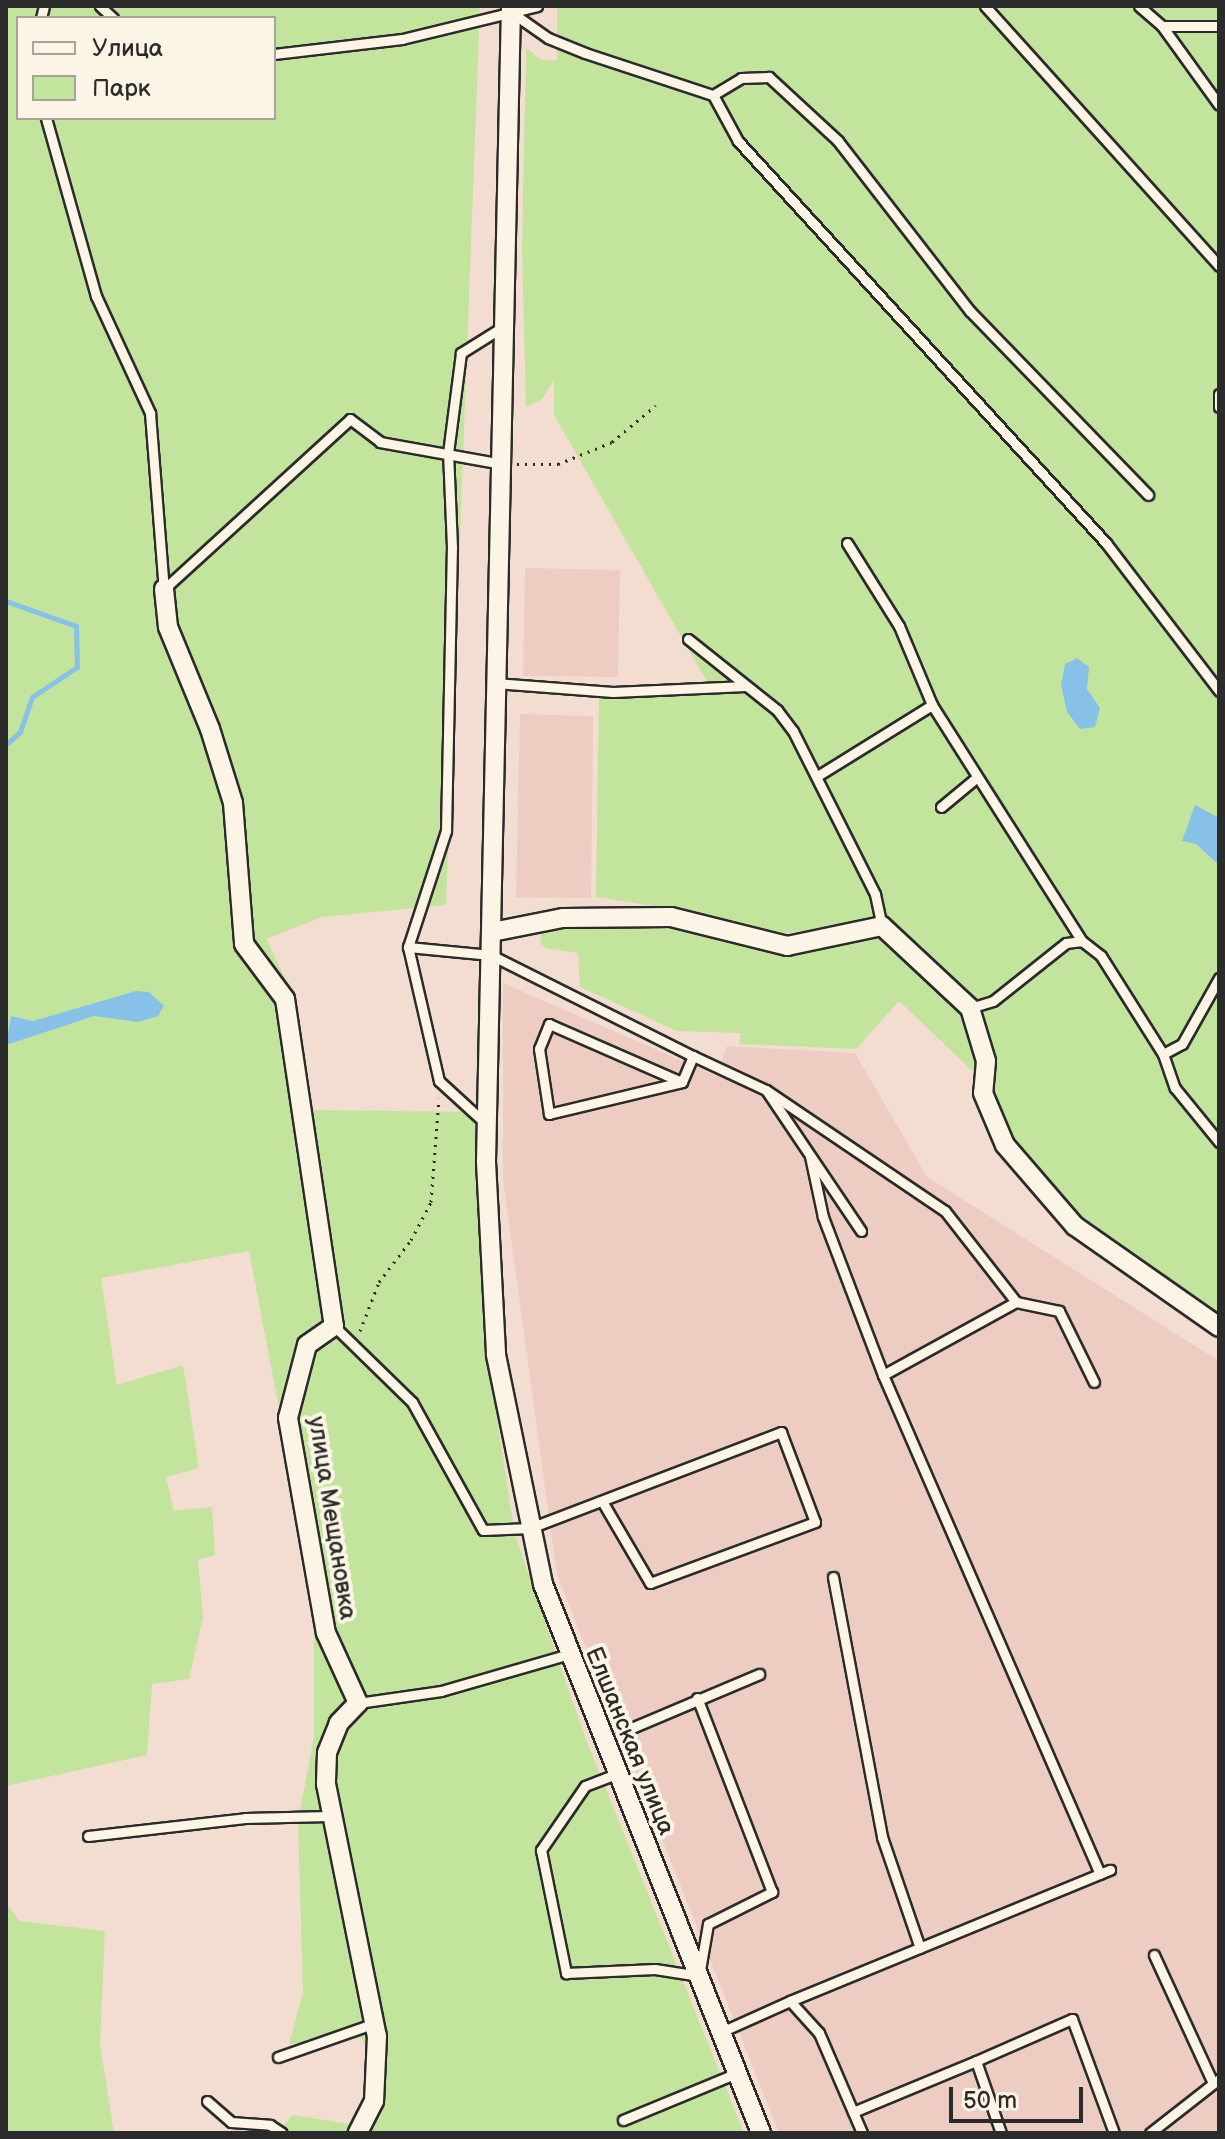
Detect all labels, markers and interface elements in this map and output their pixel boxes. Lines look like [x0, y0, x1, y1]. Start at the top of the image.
legend [16, 16, 276, 120]
text: Улица [92, 34, 163, 63]
text: Парк [92, 74, 150, 103]
street label: улица Мещановка [302, 1414, 362, 1622]
street label: Елшанская улица [579, 1643, 681, 1839]
scale bar [953, 2071, 1087, 2121]
text: 50 m [963, 2086, 1017, 2115]

